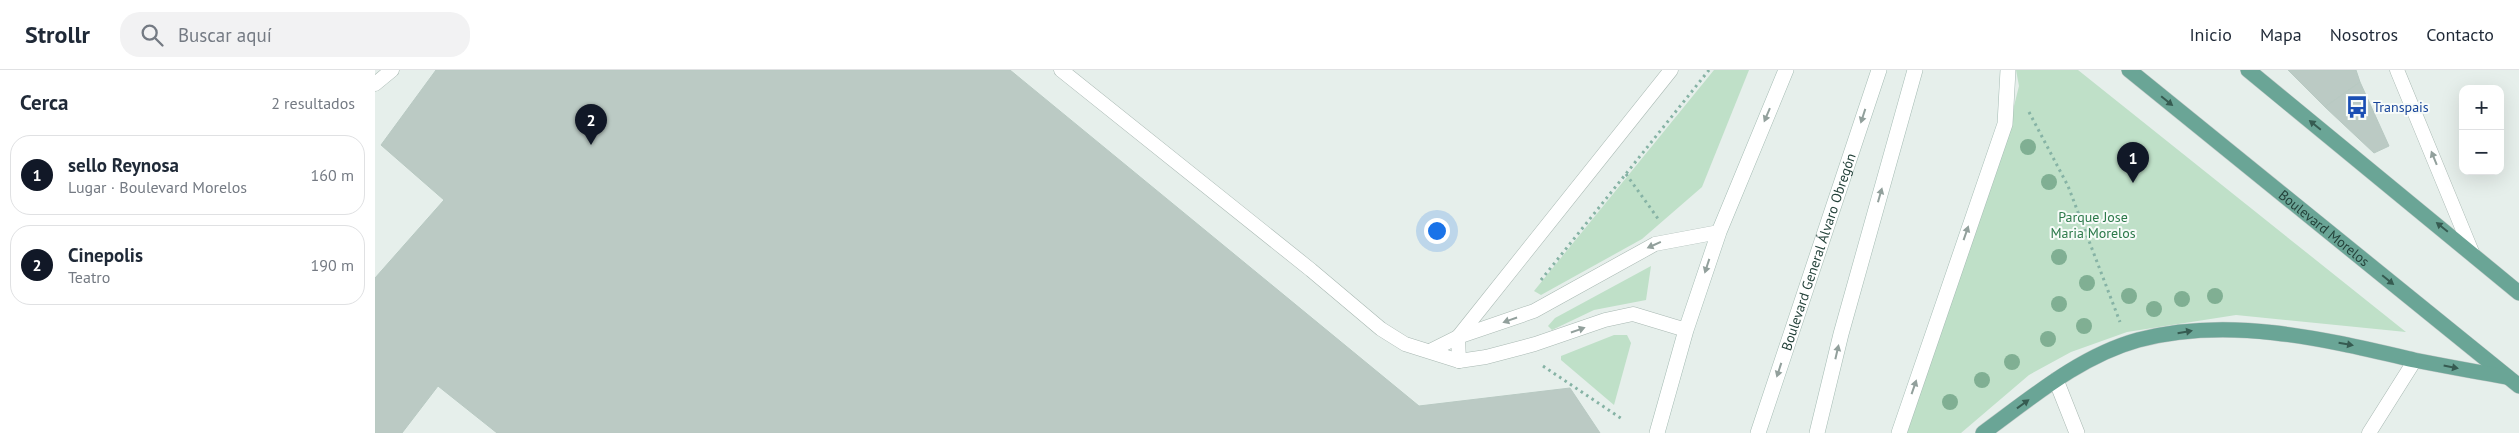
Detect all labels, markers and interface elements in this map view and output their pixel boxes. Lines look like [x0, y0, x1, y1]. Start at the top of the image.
search box [120, 12, 470, 57]
text: Strollr [25, 19, 90, 50]
icon: search [138, 21, 166, 49]
text: Buscar aquí [178, 23, 272, 47]
text: Inicio [2189, 23, 2232, 46]
text: Mapa [2260, 23, 2302, 46]
text: Nosotros [2330, 23, 2398, 46]
text: Contacto [2426, 23, 2494, 46]
map controls [2459, 85, 2504, 175]
button: + [2459, 85, 2504, 130]
text: Cerca [20, 89, 69, 116]
text: 2 resultados [271, 93, 355, 113]
bus stop icon: Transpais [2344, 94, 2370, 120]
one-way arrow [2160, 95, 2173, 106]
place label: Transpais [2373, 98, 2429, 116]
pin: 2 [575, 104, 607, 145]
one-way arrow [1763, 108, 1771, 122]
one-way arrow [1859, 109, 1867, 124]
one-way arrow [2309, 119, 2322, 130]
button: − [2459, 130, 2504, 175]
pin: 1 [2117, 142, 2149, 183]
street label: Boulevard General Álvaro Obregón [1777, 151, 1860, 353]
one-way arrow [2429, 151, 2437, 165]
text: sello Reynosa [68, 153, 179, 177]
text: 1 [32, 165, 42, 185]
text: 160 m [311, 165, 354, 185]
text: Lugar · Boulevard Morelos [68, 177, 247, 197]
street label: Boulevard Morelos [2275, 186, 2373, 270]
one-way arrow [1877, 187, 1885, 202]
park label: Parque Jose Maria Morelos [2050, 208, 2136, 242]
your location [1424, 218, 1450, 244]
one-way arrow [2435, 222, 2448, 233]
one-way arrow [1963, 225, 1971, 240]
one-way arrow [1647, 242, 1661, 250]
text: Cinepolis [68, 243, 143, 267]
text: 2 [32, 255, 42, 275]
text: 190 m [311, 255, 354, 275]
one-way arrow [1703, 259, 1711, 274]
text: Teatro [68, 267, 110, 287]
one-way arrow [2381, 275, 2394, 286]
one-way arrow [1502, 316, 1517, 324]
one-way arrow [1570, 325, 1585, 333]
one-way arrow [2178, 327, 2194, 335]
one-way arrow [2339, 341, 2355, 349]
one-way arrow [1833, 344, 1841, 359]
one-way arrow [1775, 363, 1783, 378]
one-way arrow [2443, 363, 2459, 371]
one-way arrow [1911, 379, 1919, 394]
one-way arrow [2016, 399, 2030, 409]

